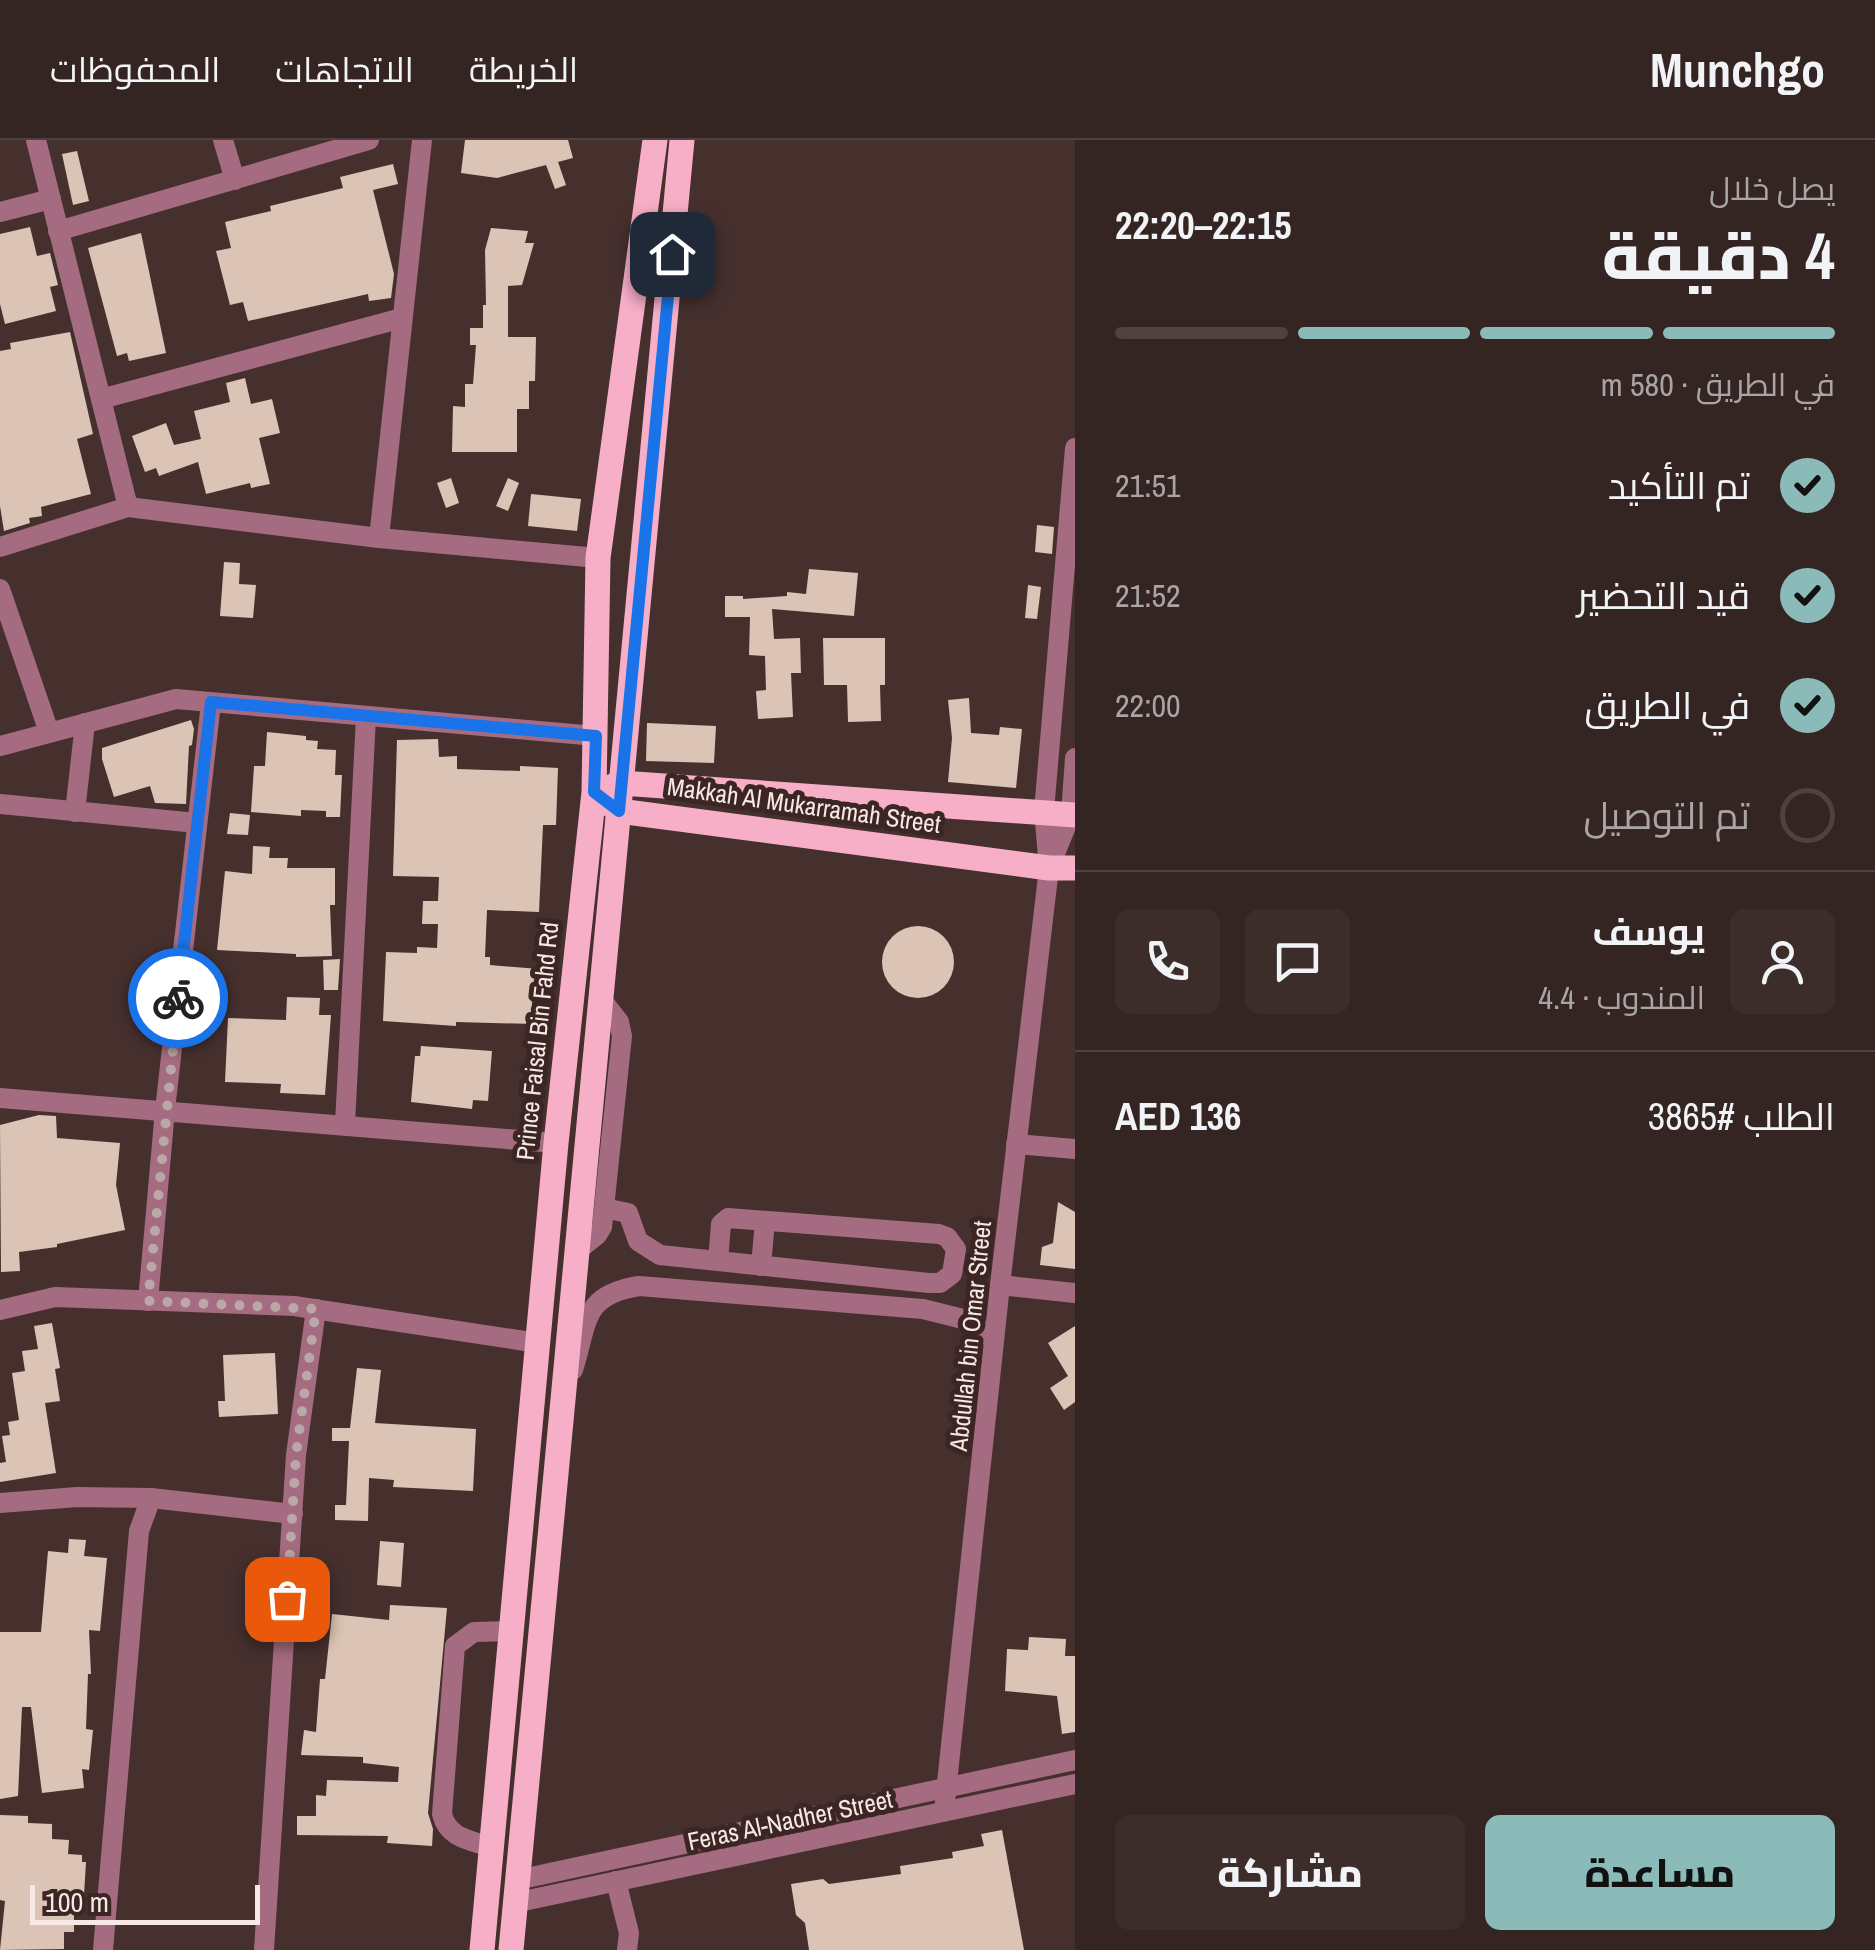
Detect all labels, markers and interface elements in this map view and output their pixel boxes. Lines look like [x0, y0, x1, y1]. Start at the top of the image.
text: Munchgo [1650, 37, 1825, 102]
text: المحفوظات [50, 46, 220, 93]
text: الاتجاهات [275, 46, 414, 93]
text: الخريطة [469, 46, 578, 93]
text: يصل خلال [1709, 167, 1835, 210]
text: 22:15–22:20 [1115, 200, 1292, 251]
pin [630, 212, 715, 297]
text: 4 دقيقة [1602, 212, 1835, 299]
icon: home [645, 227, 700, 282]
text: في الطريق · 580 m [1601, 363, 1835, 406]
icon: check [1780, 458, 1835, 513]
text: تم التأكيد [1608, 460, 1750, 511]
text: 21:51 [1115, 464, 1181, 507]
icon: check [1780, 568, 1835, 623]
text: قيد التحضير [1577, 570, 1750, 621]
text: 21:52 [1115, 574, 1181, 617]
icon: check [1780, 678, 1835, 733]
text: في الطريق [1585, 680, 1750, 731]
text: 22:00 [1115, 684, 1181, 727]
street label: Makkah Al Mukarramah Street [665, 769, 943, 841]
text: تم التوصيل [1583, 790, 1750, 841]
text: يوسف [1592, 906, 1705, 957]
button: phone [1115, 909, 1220, 1014]
button: chat [1245, 909, 1350, 1014]
button: person [1730, 909, 1835, 1014]
street label: Prince Faisal Bin Fahd Rd [508, 920, 566, 1162]
courier [128, 948, 228, 1048]
icon: bike [151, 971, 206, 1026]
text: المندوب · 4.4 [1538, 976, 1705, 1019]
text: AED 136 [1115, 1091, 1241, 1142]
text: الطلب #3865 [1648, 1091, 1835, 1142]
street label: Abdullah bin Omar Street [941, 1219, 999, 1454]
pin [245, 1557, 330, 1642]
icon: bag [260, 1572, 315, 1627]
street label: Feras Al-Nadher Street [684, 1782, 896, 1858]
button: مشاركة [1115, 1815, 1465, 1930]
button: مساعدة [1485, 1815, 1835, 1930]
scale bar [30, 1880, 260, 1924]
text: 100 m [45, 1883, 109, 1921]

